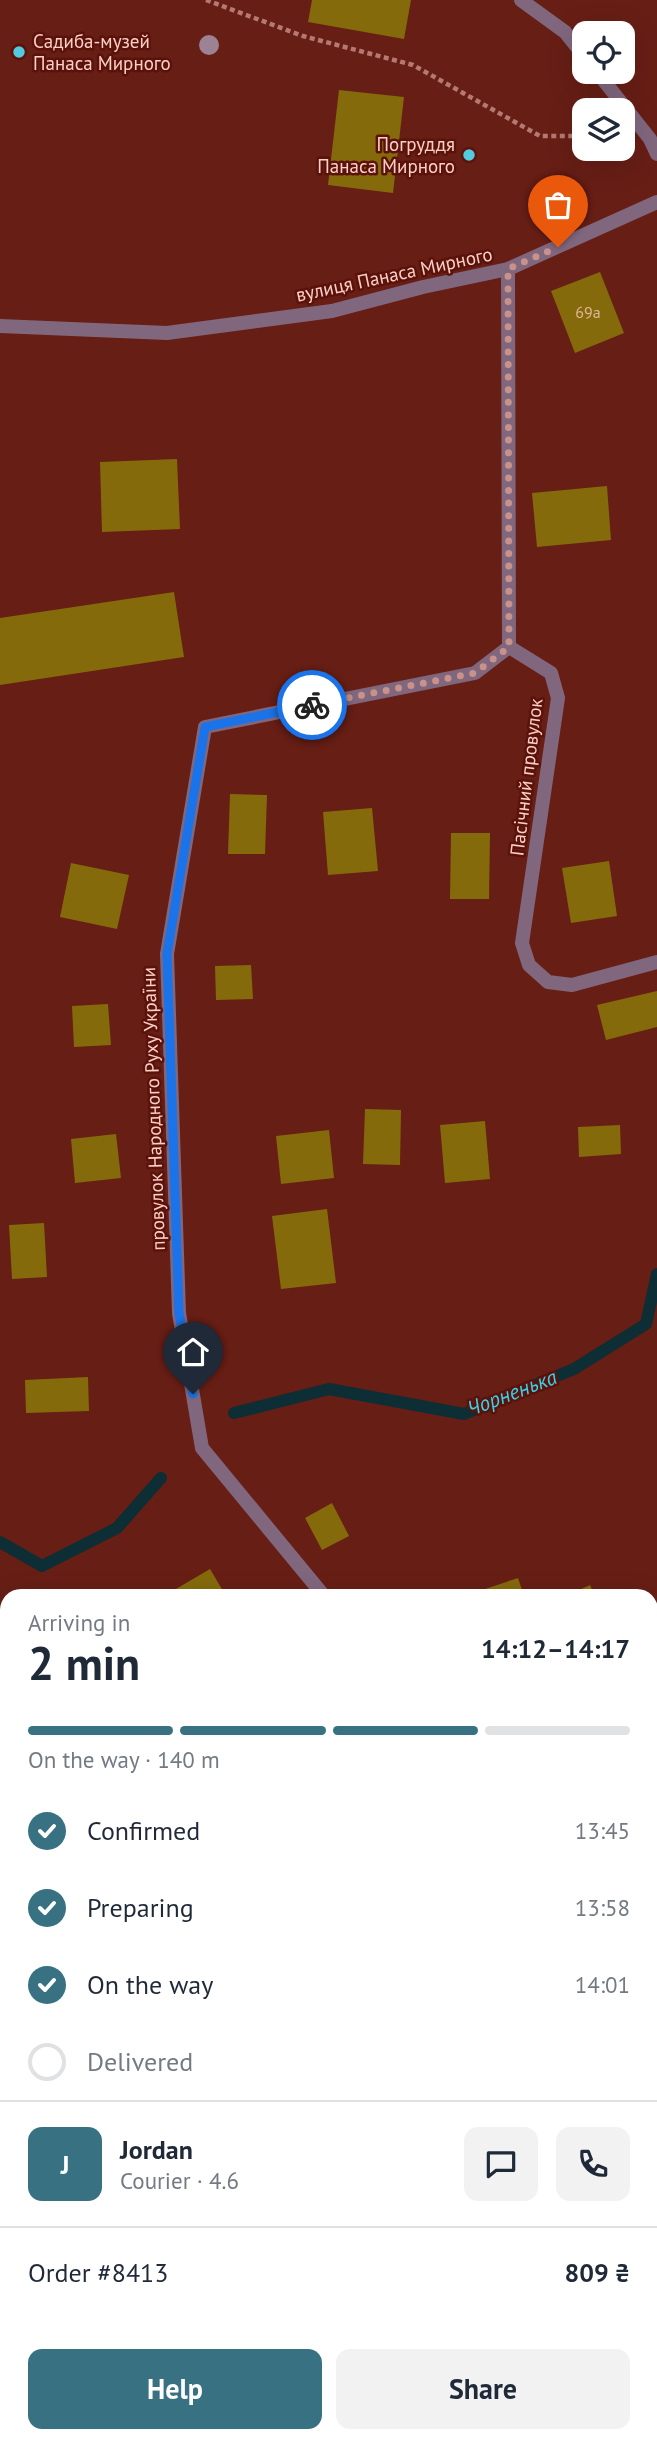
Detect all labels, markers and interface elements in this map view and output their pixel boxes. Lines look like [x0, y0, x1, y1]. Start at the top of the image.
map controls [572, 21, 635, 161]
button: locate [572, 21, 635, 84]
place label: Садиба-музей Панаса Мирного [33, 29, 171, 75]
marker: Садиба-музей Панаса Мирного [11, 44, 27, 60]
button: layers [572, 98, 635, 161]
place label: Погруддя Панаса Мирного [317, 132, 455, 178]
marker: Погруддя Панаса Мирного [461, 147, 477, 163]
pin [528, 175, 588, 247]
icon: bag [539, 186, 577, 224]
street label: вулиця Панаса Мирного [294, 241, 494, 307]
house number: 69а [575, 302, 601, 322]
courier [277, 670, 347, 740]
icon: bike [293, 686, 331, 724]
street label: Пасічний провулок [504, 697, 548, 857]
street label: провулок Народного Руху України [136, 967, 170, 1251]
pin [163, 1322, 223, 1394]
icon: home [174, 1333, 212, 1371]
water label: Чорненька [463, 1363, 561, 1422]
text: Arriving in [28, 1608, 130, 1637]
text: 14:12–14:17 [481, 1632, 630, 1665]
text: 2 min [28, 1633, 140, 1693]
text: On the way · 140 m [28, 1745, 220, 1774]
icon: check [28, 1812, 66, 1850]
text: Confirmed [87, 1814, 200, 1847]
text: 13:45 [575, 1816, 630, 1845]
icon: check [28, 1889, 66, 1927]
text: Preparing [87, 1891, 194, 1924]
text: 13:58 [575, 1893, 630, 1922]
icon: check [28, 1966, 66, 2004]
text: On the way [87, 1968, 213, 2001]
text: 14:01 [575, 1970, 630, 1999]
text: Delivered [87, 2045, 193, 2078]
button: chat [464, 2127, 538, 2201]
button: phone [556, 2127, 630, 2201]
text: Jordan [120, 2133, 193, 2166]
text: J [61, 2148, 69, 2181]
text: Courier · 4.6 [120, 2166, 239, 2195]
text: Order #8413 [28, 2256, 168, 2289]
text: 809 ₴ [564, 2256, 630, 2289]
button: Help [28, 2349, 322, 2429]
button: Share [336, 2349, 630, 2429]

